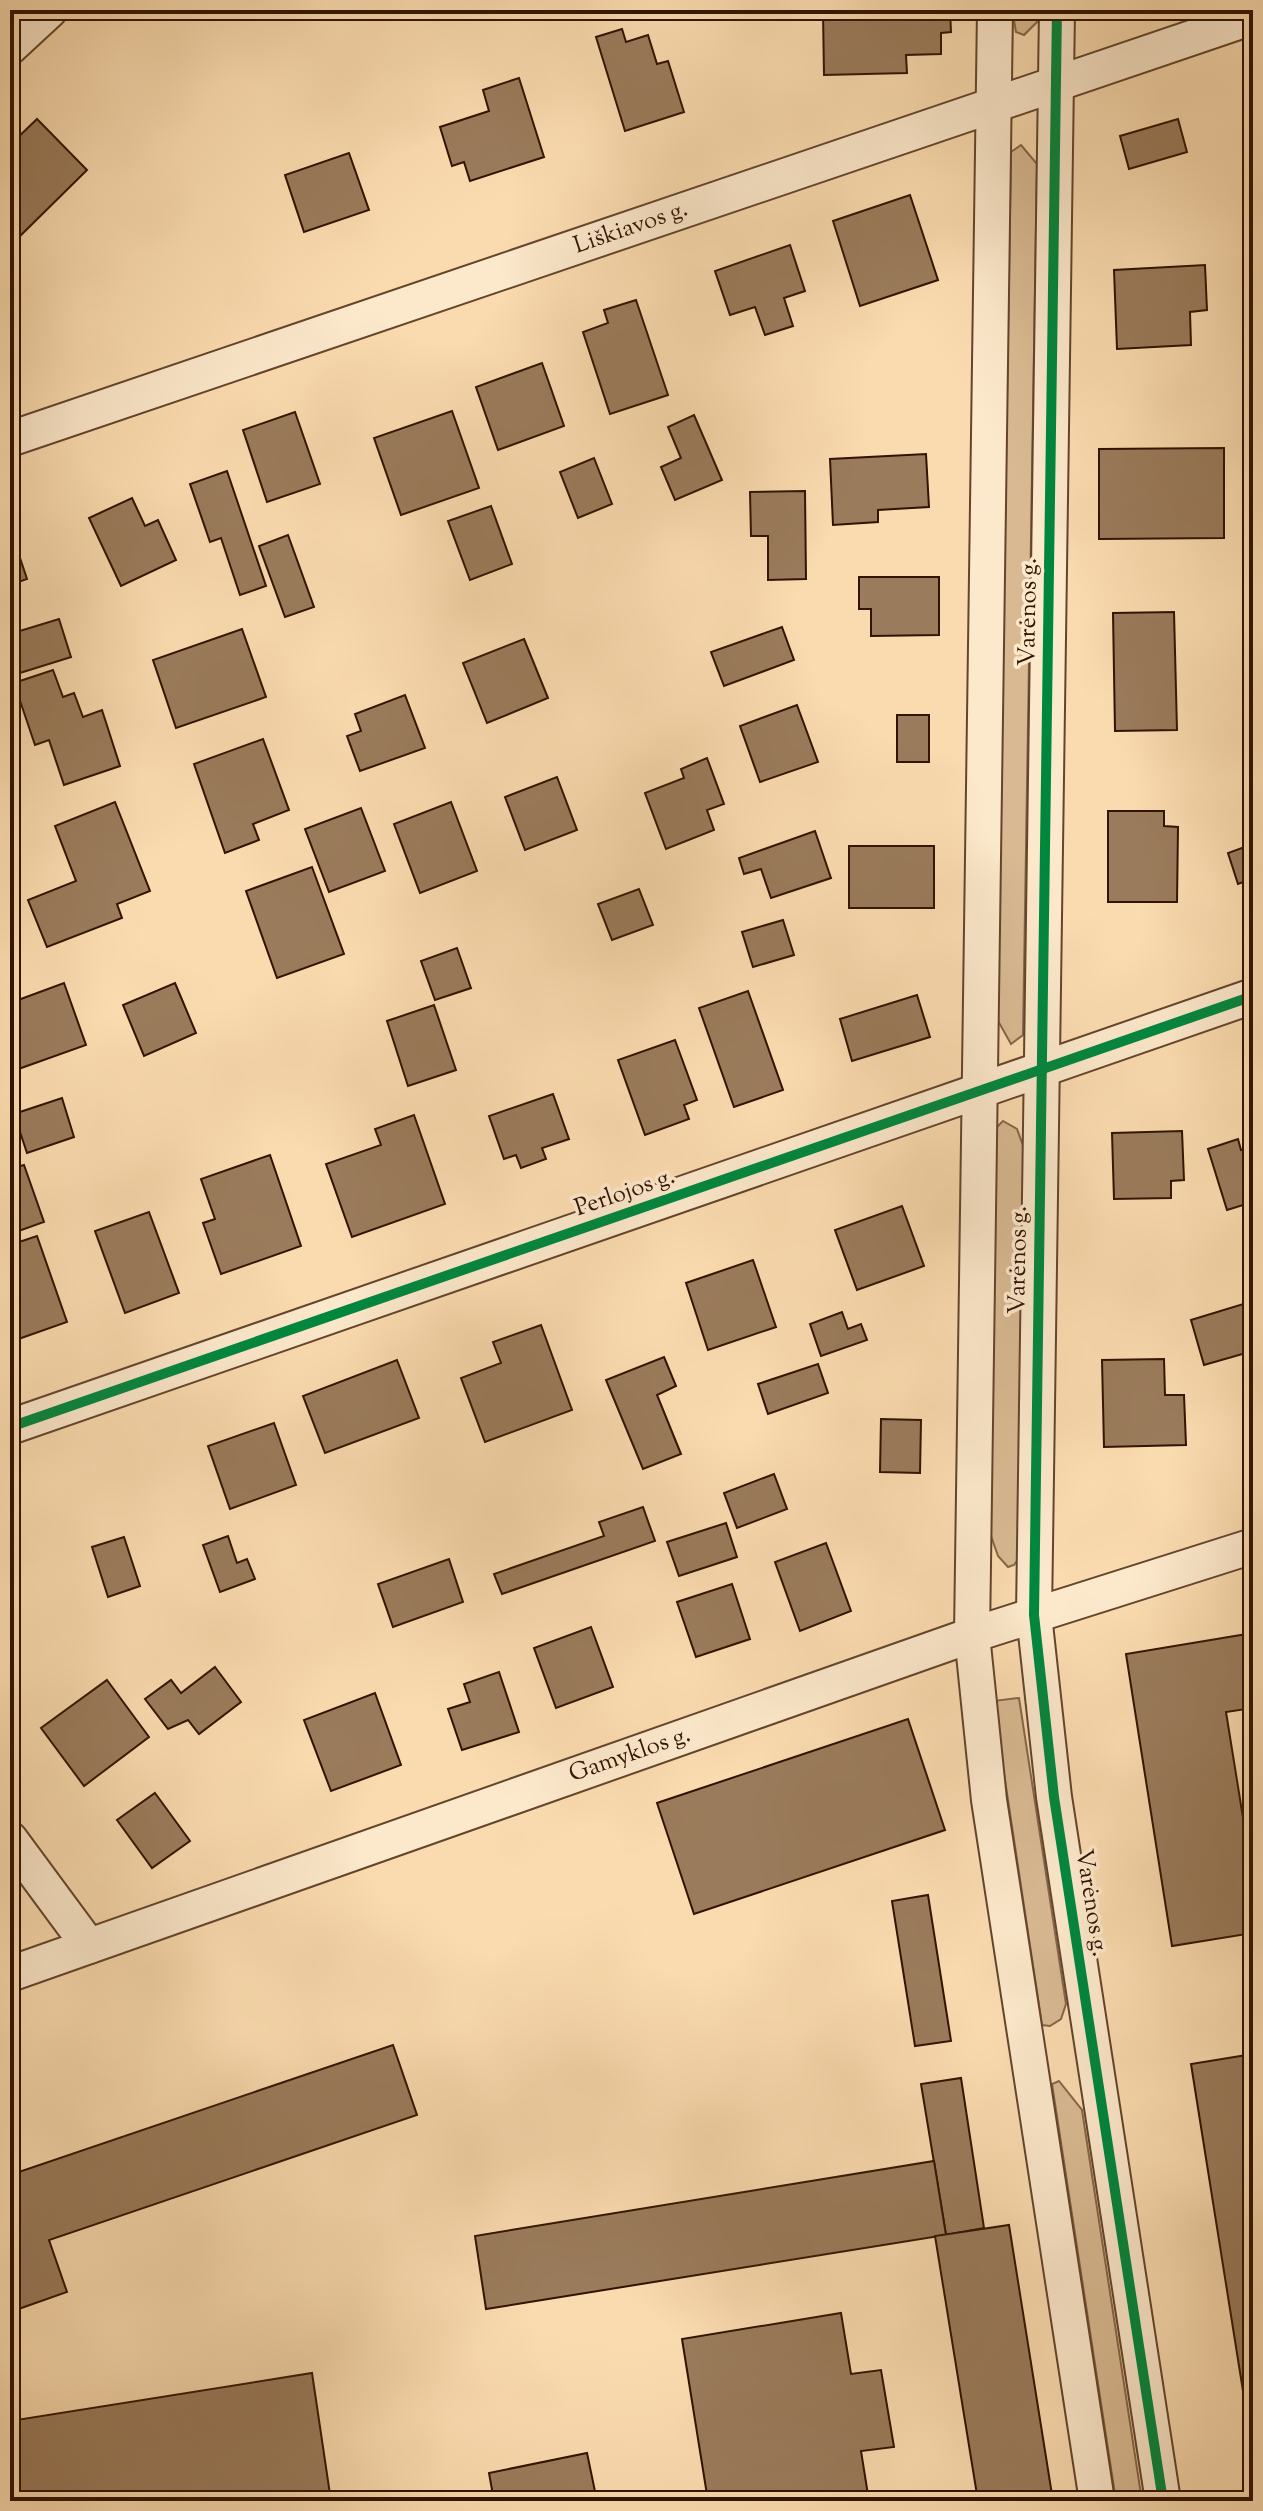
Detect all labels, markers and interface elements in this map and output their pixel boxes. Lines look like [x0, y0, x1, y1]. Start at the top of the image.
street label: Liškiavos g. [569, 193, 693, 263]
street label: Varėnos g. [1011, 558, 1047, 666]
street label: Perlojos g. [570, 1160, 680, 1226]
street label: Varėnos g. [1001, 1206, 1037, 1314]
street label: Gamyklos g. [565, 1718, 695, 1792]
street label: Varėnos g. [1066, 1847, 1116, 1959]

